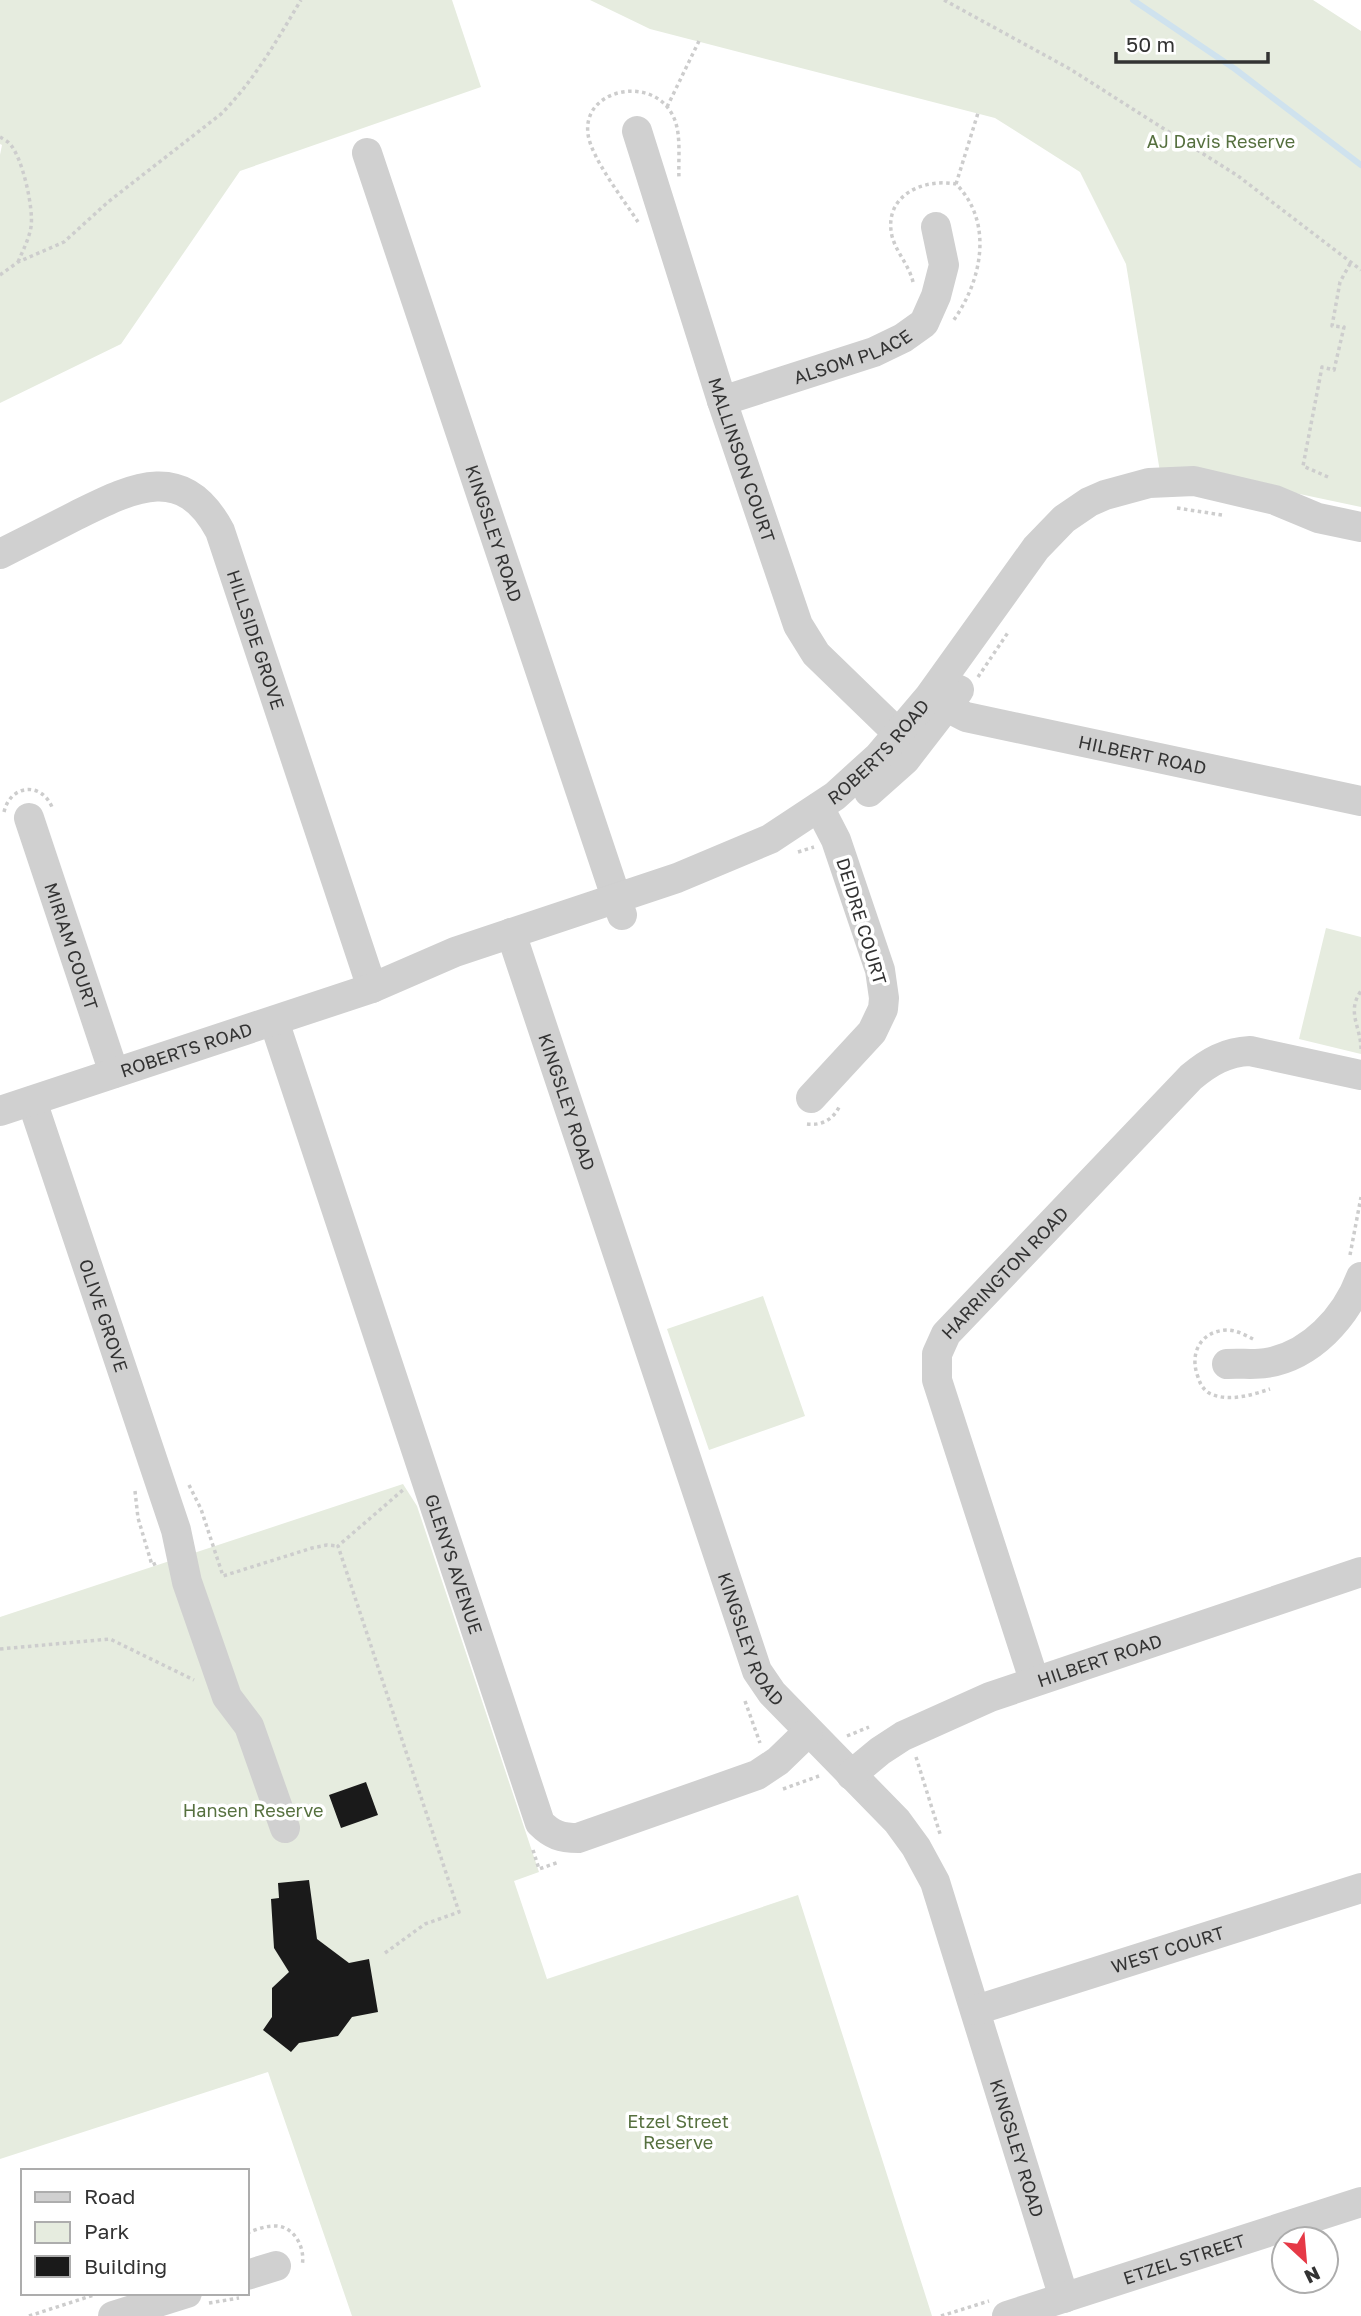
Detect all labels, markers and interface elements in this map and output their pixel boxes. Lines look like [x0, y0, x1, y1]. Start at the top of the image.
scale bar [1116, 21, 1268, 65]
text: 50 m [1126, 31, 1175, 57]
park label: AJ Davis Reserve [1147, 130, 1295, 152]
street label: ALSOM PLACE [791, 324, 916, 388]
street label: MALLINSON COURT [704, 375, 780, 545]
street label: KINGSLEY ROAD [461, 462, 527, 605]
street label: HILLSIDE GROVE [223, 567, 290, 712]
street label: ROBERTS ROAD [823, 695, 933, 809]
street label: HILBERT ROAD [1076, 730, 1208, 779]
street label: DEIDRE COURT [832, 855, 892, 987]
street label: MIRIAM COURT [40, 879, 103, 1013]
street label: ROBERTS ROAD [117, 1017, 255, 1082]
street label: KINGSLEY ROAD [534, 1030, 600, 1173]
street label: HARRINGTON ROAD [936, 1202, 1073, 1343]
street label: OLIVE GROVE [75, 1256, 133, 1375]
street label: GLENYS AVENUE [421, 1491, 488, 1637]
street label: KINGSLEY ROAD [714, 1569, 789, 1710]
street label: HILBERT ROAD [1034, 1629, 1165, 1691]
park label: Hansen Reserve [183, 1799, 323, 1821]
street label: WEST COURT [1108, 1921, 1227, 1977]
street label: KINGSLEY ROAD [986, 2076, 1049, 2220]
park label: Etzel Street Reserve [627, 2110, 729, 2153]
legend [21, 2169, 248, 2295]
text: Road [84, 2183, 135, 2209]
text: Park [84, 2218, 130, 2244]
north arrow [1270, 2225, 1340, 2295]
street label: ETZEL STREET [1120, 2229, 1248, 2289]
text: Building [84, 2253, 167, 2279]
text: N [1301, 2262, 1324, 2289]

